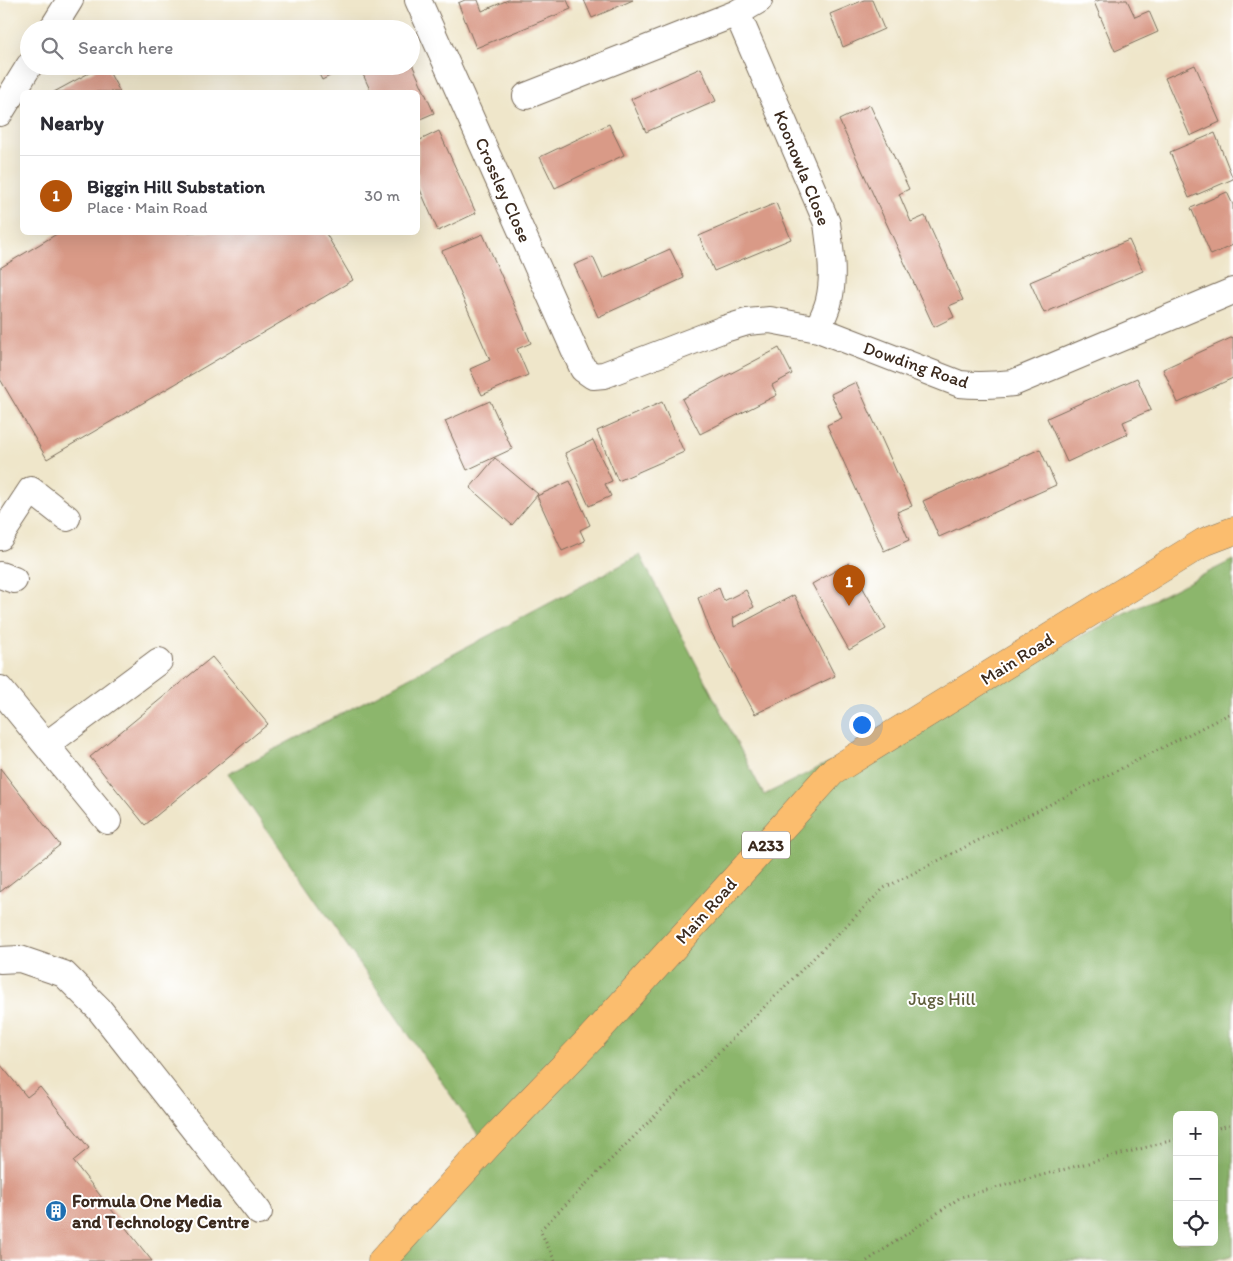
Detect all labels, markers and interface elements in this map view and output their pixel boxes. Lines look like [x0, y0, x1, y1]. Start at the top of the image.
search box [20, 20, 420, 75]
icon: search [38, 34, 66, 62]
text: Search here [78, 36, 173, 59]
street label: Koonowla Close [769, 107, 835, 229]
text: Nearby [40, 110, 104, 135]
street label: Crossley Close [470, 134, 536, 246]
text: Biggin Hill Substation [87, 175, 265, 198]
text: 1 [52, 186, 60, 205]
text: 30 m [364, 186, 400, 205]
text: Place · Main Road [87, 198, 208, 217]
street label: Dowding Road [860, 337, 972, 393]
pin: 1 [833, 565, 865, 606]
street label: Main Road [977, 628, 1058, 690]
your location [849, 712, 875, 738]
road number: A233 [742, 832, 790, 858]
street label: Main Road [671, 873, 742, 949]
park label: Jugs Hill [908, 988, 976, 1010]
map controls [1173, 1111, 1218, 1246]
button: + [1173, 1111, 1218, 1156]
button: − [1173, 1156, 1218, 1201]
place label: Formula One Media and Technology Centre [72, 1190, 250, 1233]
building icon: Formula One Media and Technology Centre [44, 1199, 68, 1223]
button: locate [1173, 1201, 1218, 1246]

